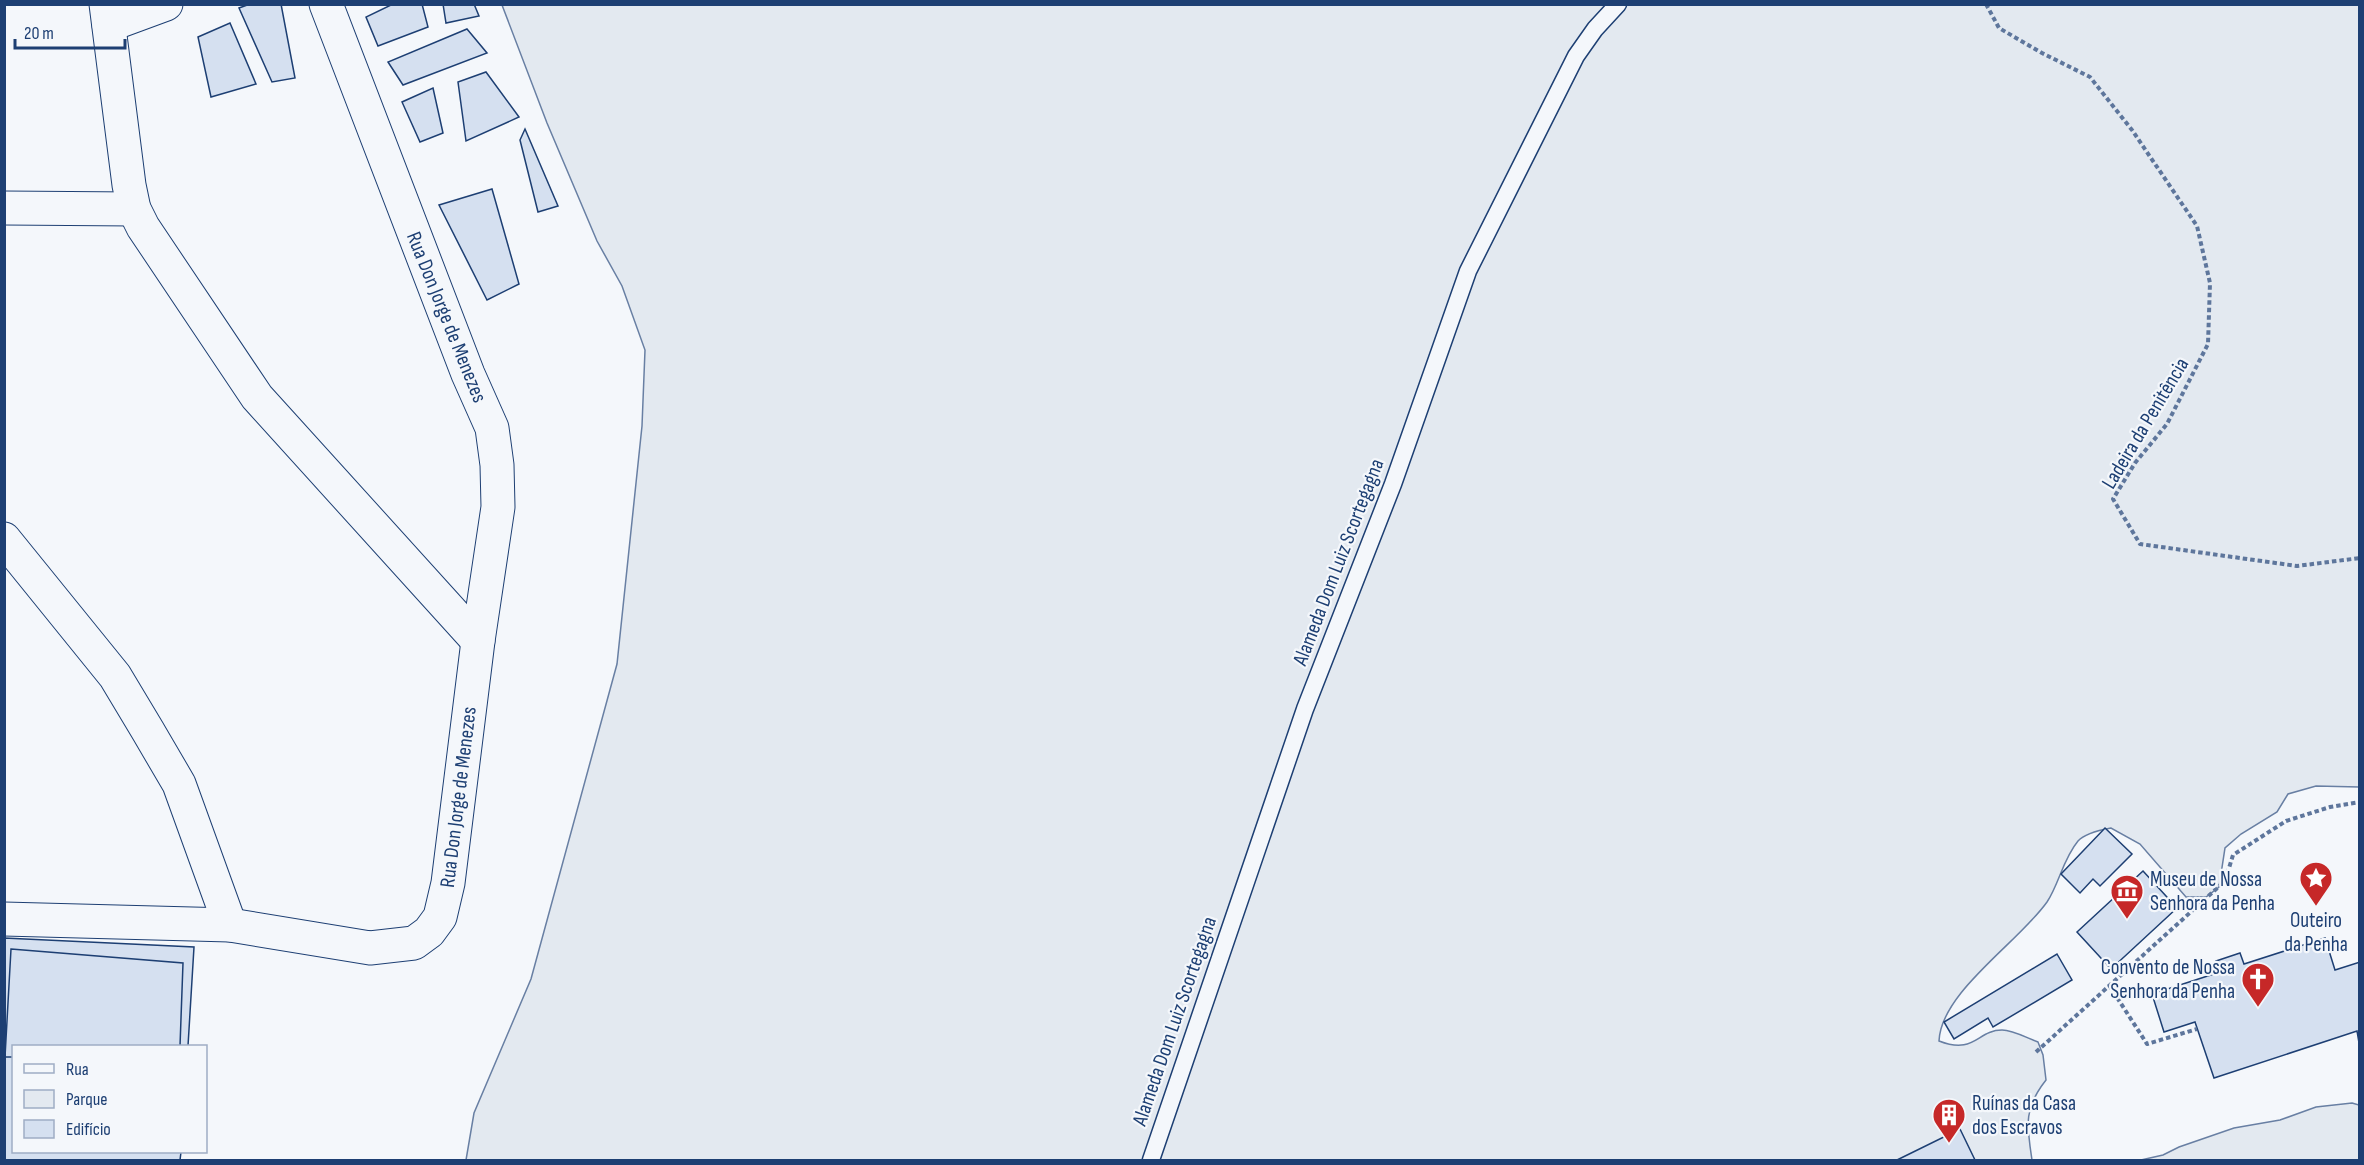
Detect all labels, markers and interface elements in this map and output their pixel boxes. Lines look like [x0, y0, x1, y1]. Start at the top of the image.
scale bar [15, 12, 124, 50]
text: 20 m [24, 23, 54, 44]
street label: Rua Don Jorge de Menezes [401, 228, 492, 406]
street label: Ladeira da Penitência [2096, 353, 2194, 493]
street label: Alameda Dom Luiz Scortegagna [1287, 455, 1389, 670]
street label: Rua Don Jorge de Menezes [435, 705, 482, 889]
place icon: Outeiro da Penha [2298, 860, 2334, 907]
place label: Museu de Nossa Senhora da Penha [2150, 867, 2275, 916]
museum icon: Museu de Nossa Senhora da Penha [2109, 873, 2145, 920]
place label: Outeiro da Penha [2284, 908, 2348, 957]
street label: Alameda Dom Luiz Scortegagna [1127, 913, 1222, 1130]
place label: Convento de Nossa Senhora da Penha [2101, 955, 2235, 1004]
church icon: Convento de Nossa Senhora da Penha [2240, 961, 2276, 1008]
legend [12, 1045, 207, 1153]
text: Rua [66, 1059, 89, 1080]
text: Parque [66, 1089, 107, 1110]
place label: Ruínas da Casa dos Escravos [1972, 1091, 2076, 1140]
building icon: Ruínas da Casa dos Escravos [1931, 1097, 1967, 1144]
text: Edifício [66, 1119, 111, 1140]

